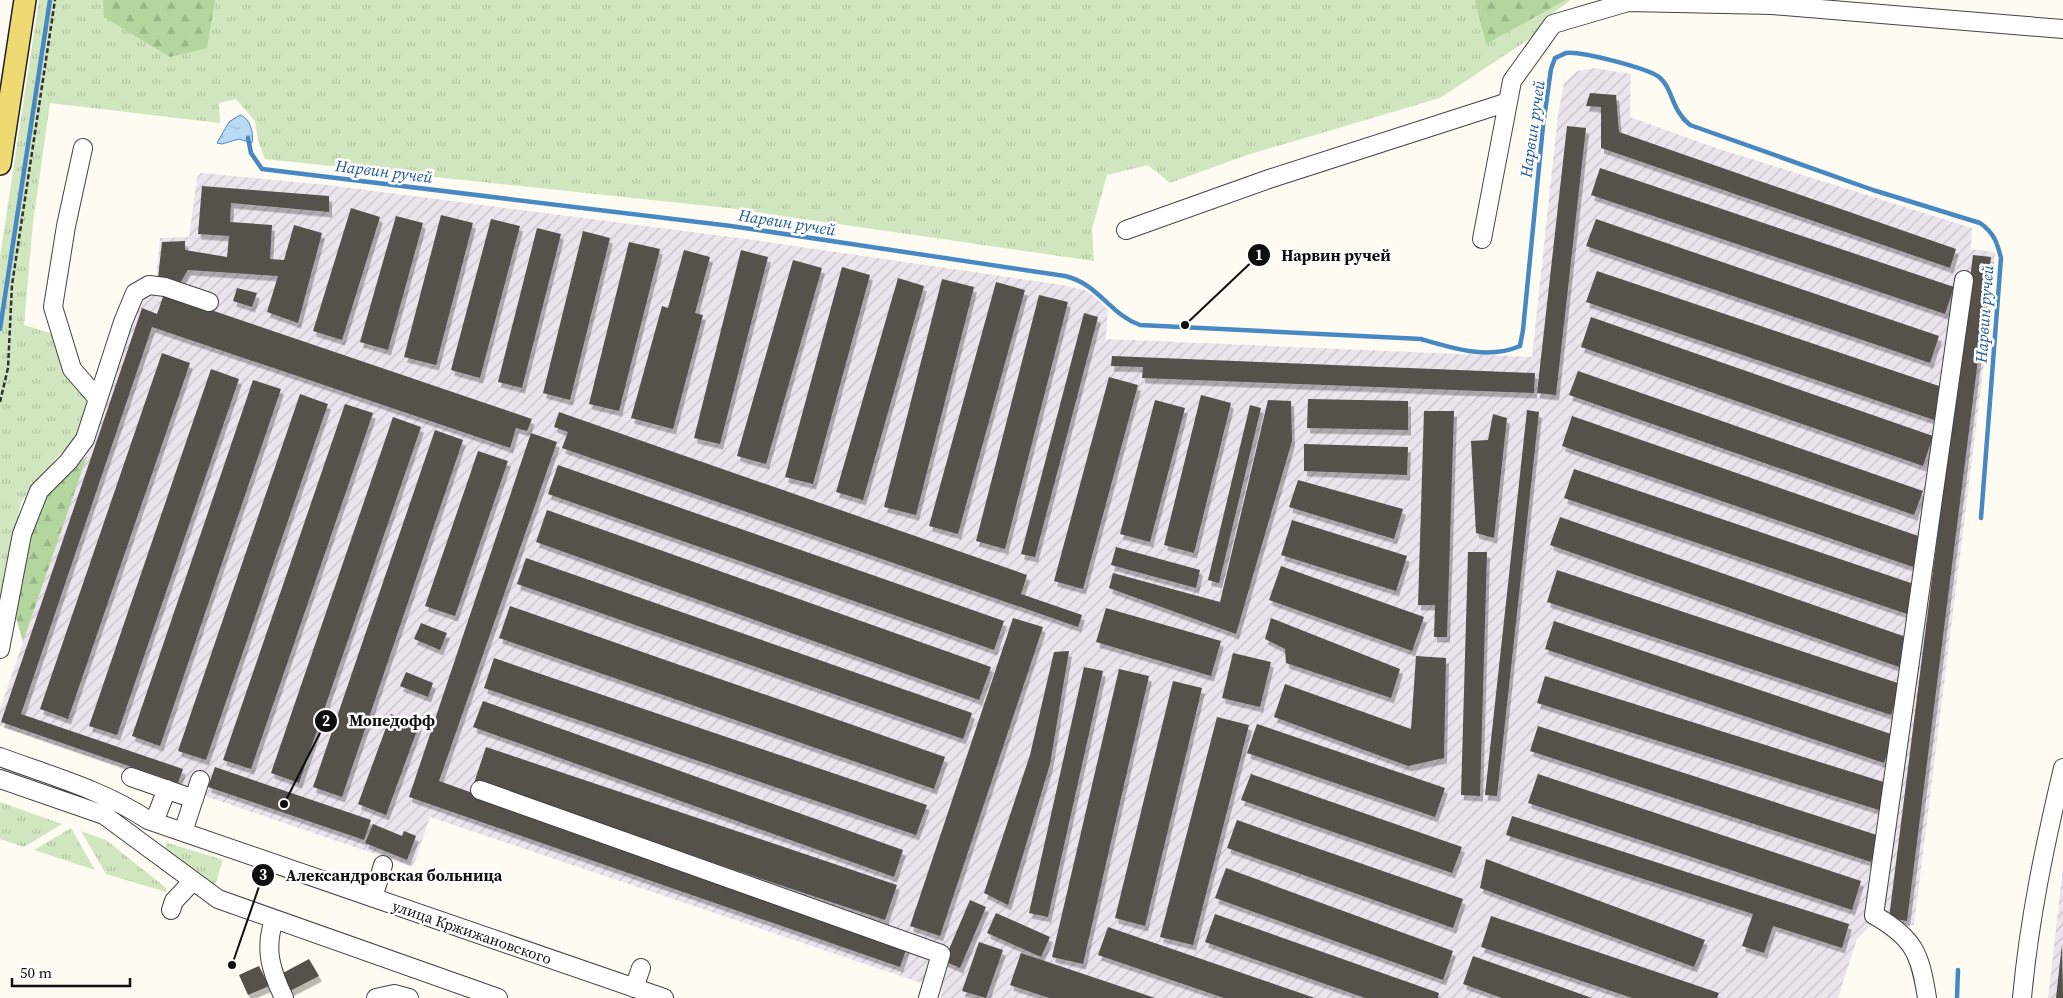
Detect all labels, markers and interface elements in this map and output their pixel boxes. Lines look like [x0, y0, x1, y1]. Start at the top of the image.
water label: Нарвин ручей [1514, 78, 1550, 180]
water label: Нарвин ручей [333, 154, 435, 188]
water label: Нарвин ручей [736, 203, 838, 241]
callout: Нарвин ручей [1247, 240, 1401, 271]
text: 1 [1255, 244, 1263, 265]
text: Нарвин ручей [1281, 244, 1391, 266]
water label: Нарвин ручей [1970, 264, 1998, 365]
callout: Мопедофф [314, 705, 445, 736]
text: Мопедофф [349, 709, 435, 731]
text: 2 [322, 710, 330, 731]
callout: Александровская больница [250, 860, 512, 891]
text: 3 [259, 864, 267, 885]
text: Александровская больница [286, 864, 503, 886]
street label: улица Кржижановского [390, 895, 554, 969]
scale bar [12, 956, 130, 988]
text: 50 m [20, 962, 52, 983]

